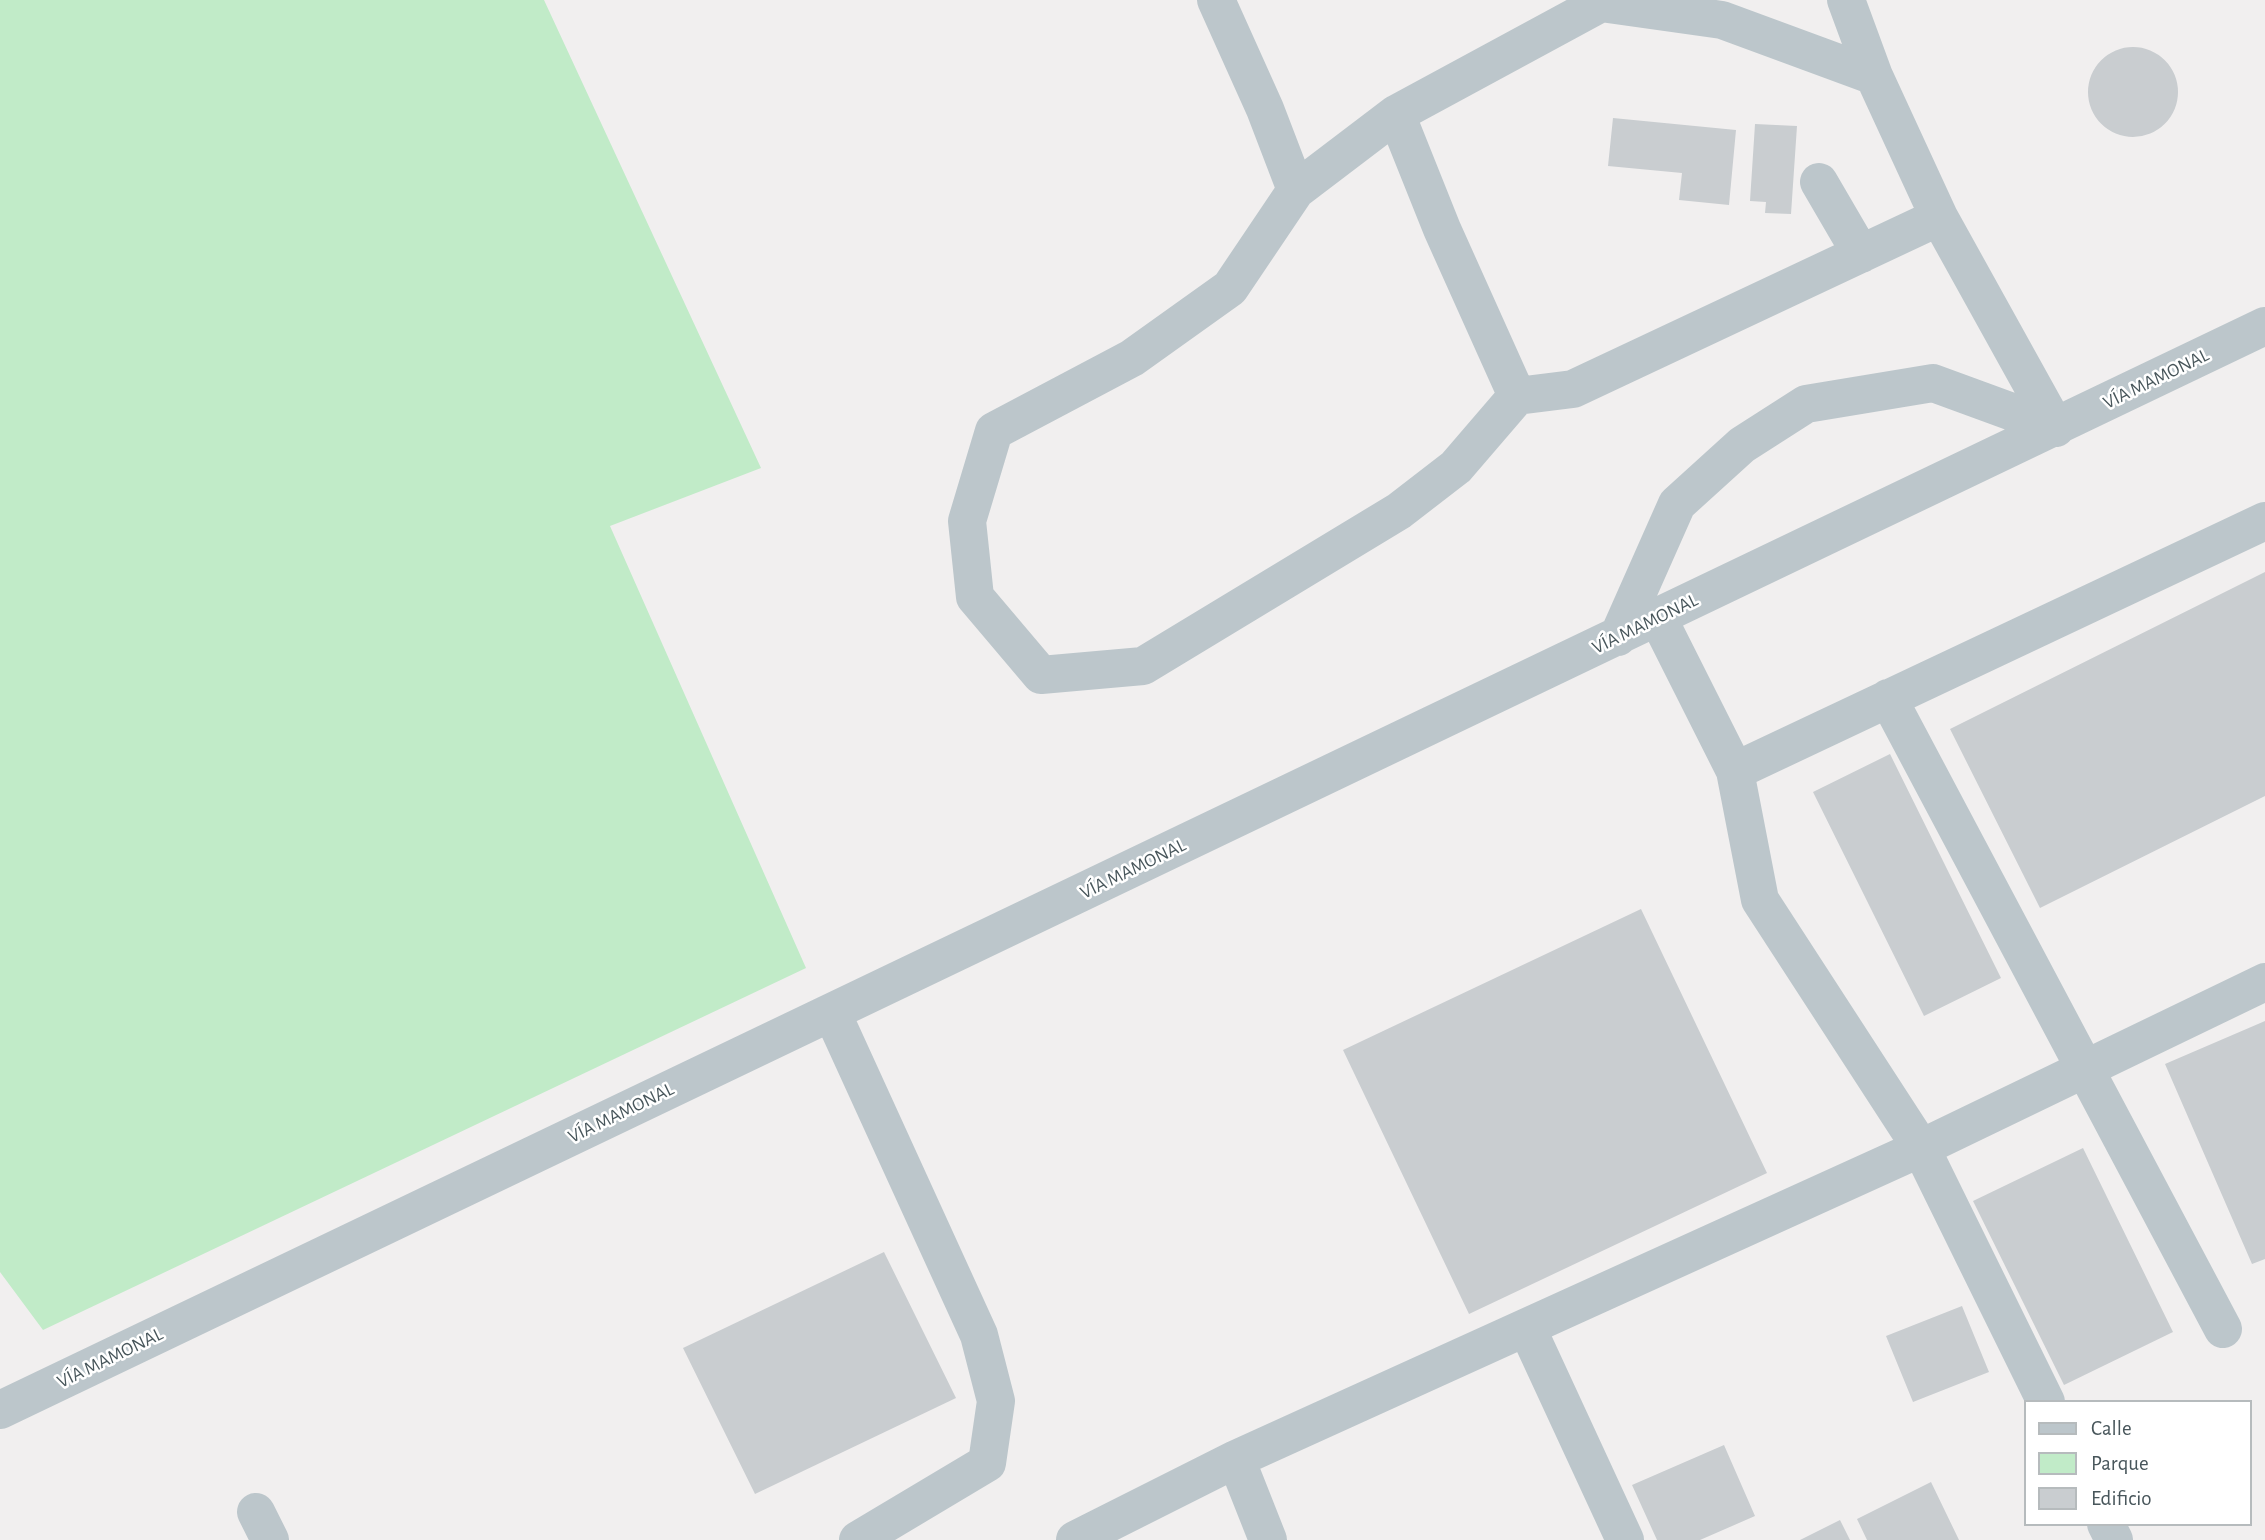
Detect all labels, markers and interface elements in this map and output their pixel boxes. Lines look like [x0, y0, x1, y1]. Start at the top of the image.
street label: VÍA MAMONAL [2099, 344, 2213, 414]
street label: VÍA MAMONAL [1588, 589, 1702, 659]
street label: VÍA MAMONAL [1076, 834, 1190, 904]
street label: VÍA MAMONAL [564, 1078, 678, 1148]
street label: VÍA MAMONAL [53, 1323, 167, 1393]
legend [2024, 1400, 2251, 1526]
text: Calle [2091, 1418, 2132, 1439]
text: Parque [2091, 1453, 2149, 1474]
text: Edificio [2091, 1488, 2152, 1509]

